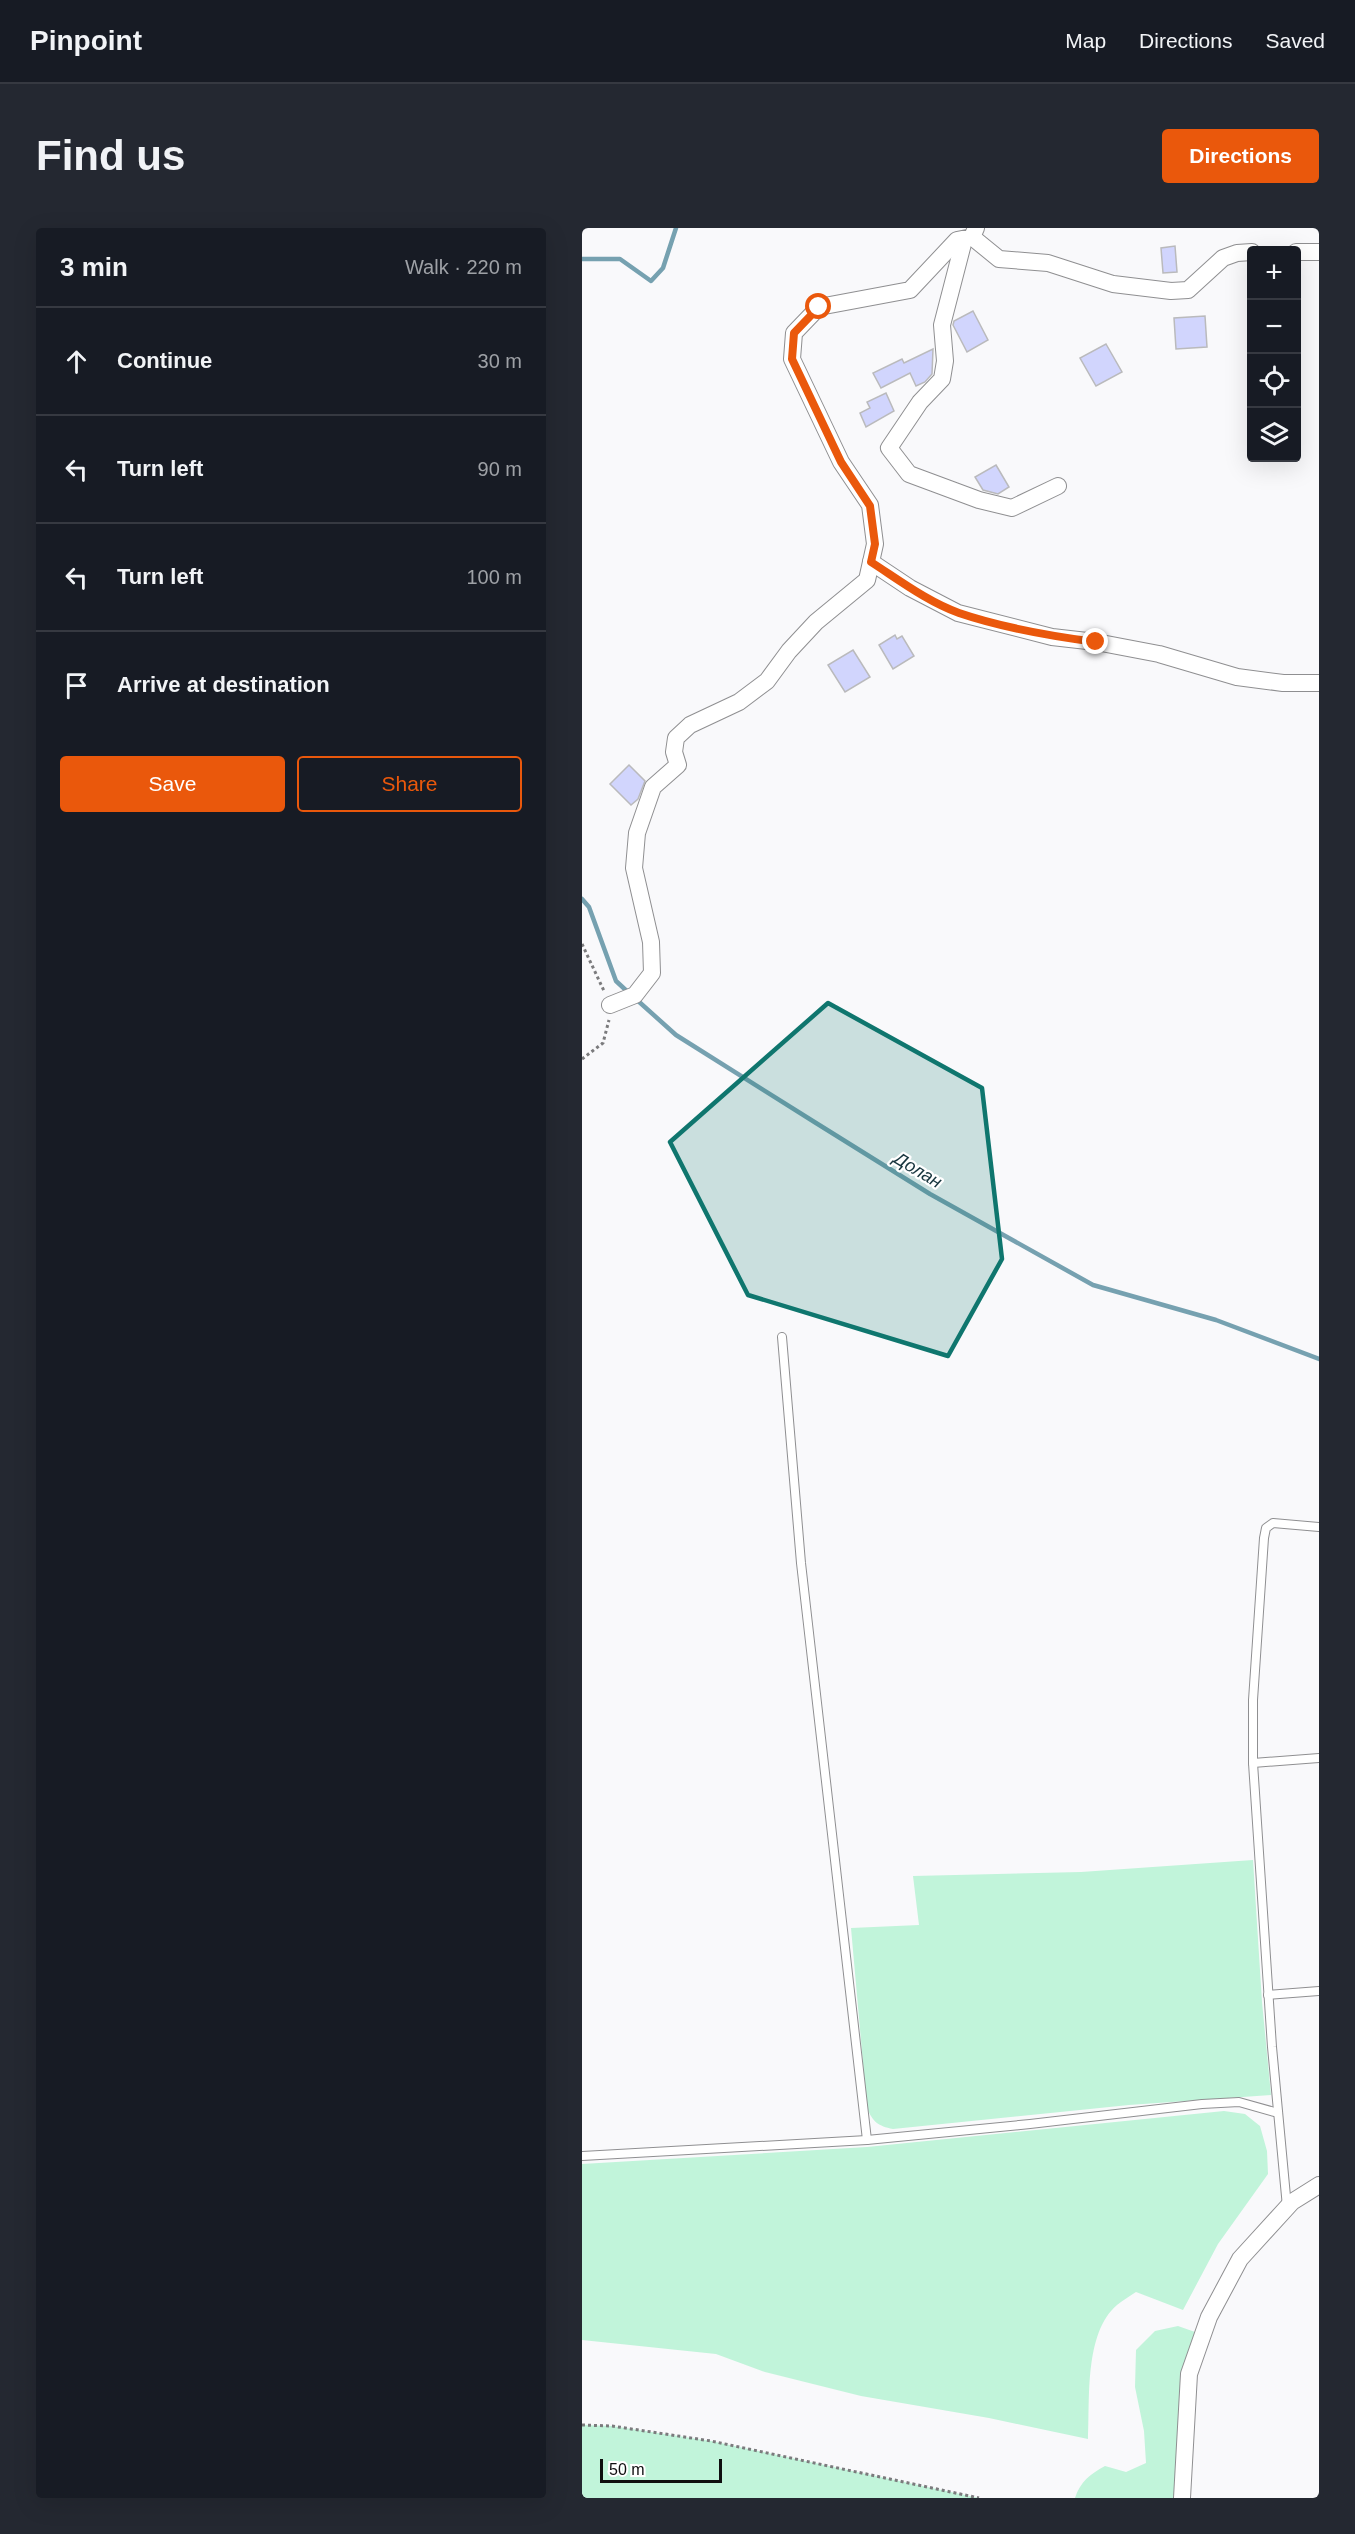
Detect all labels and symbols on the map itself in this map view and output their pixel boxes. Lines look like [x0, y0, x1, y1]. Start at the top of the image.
route start [805, 293, 831, 319]
route end [1082, 628, 1108, 654]
water label: Долан [889, 1147, 946, 1192]
scale bar [600, 2456, 722, 2484]

